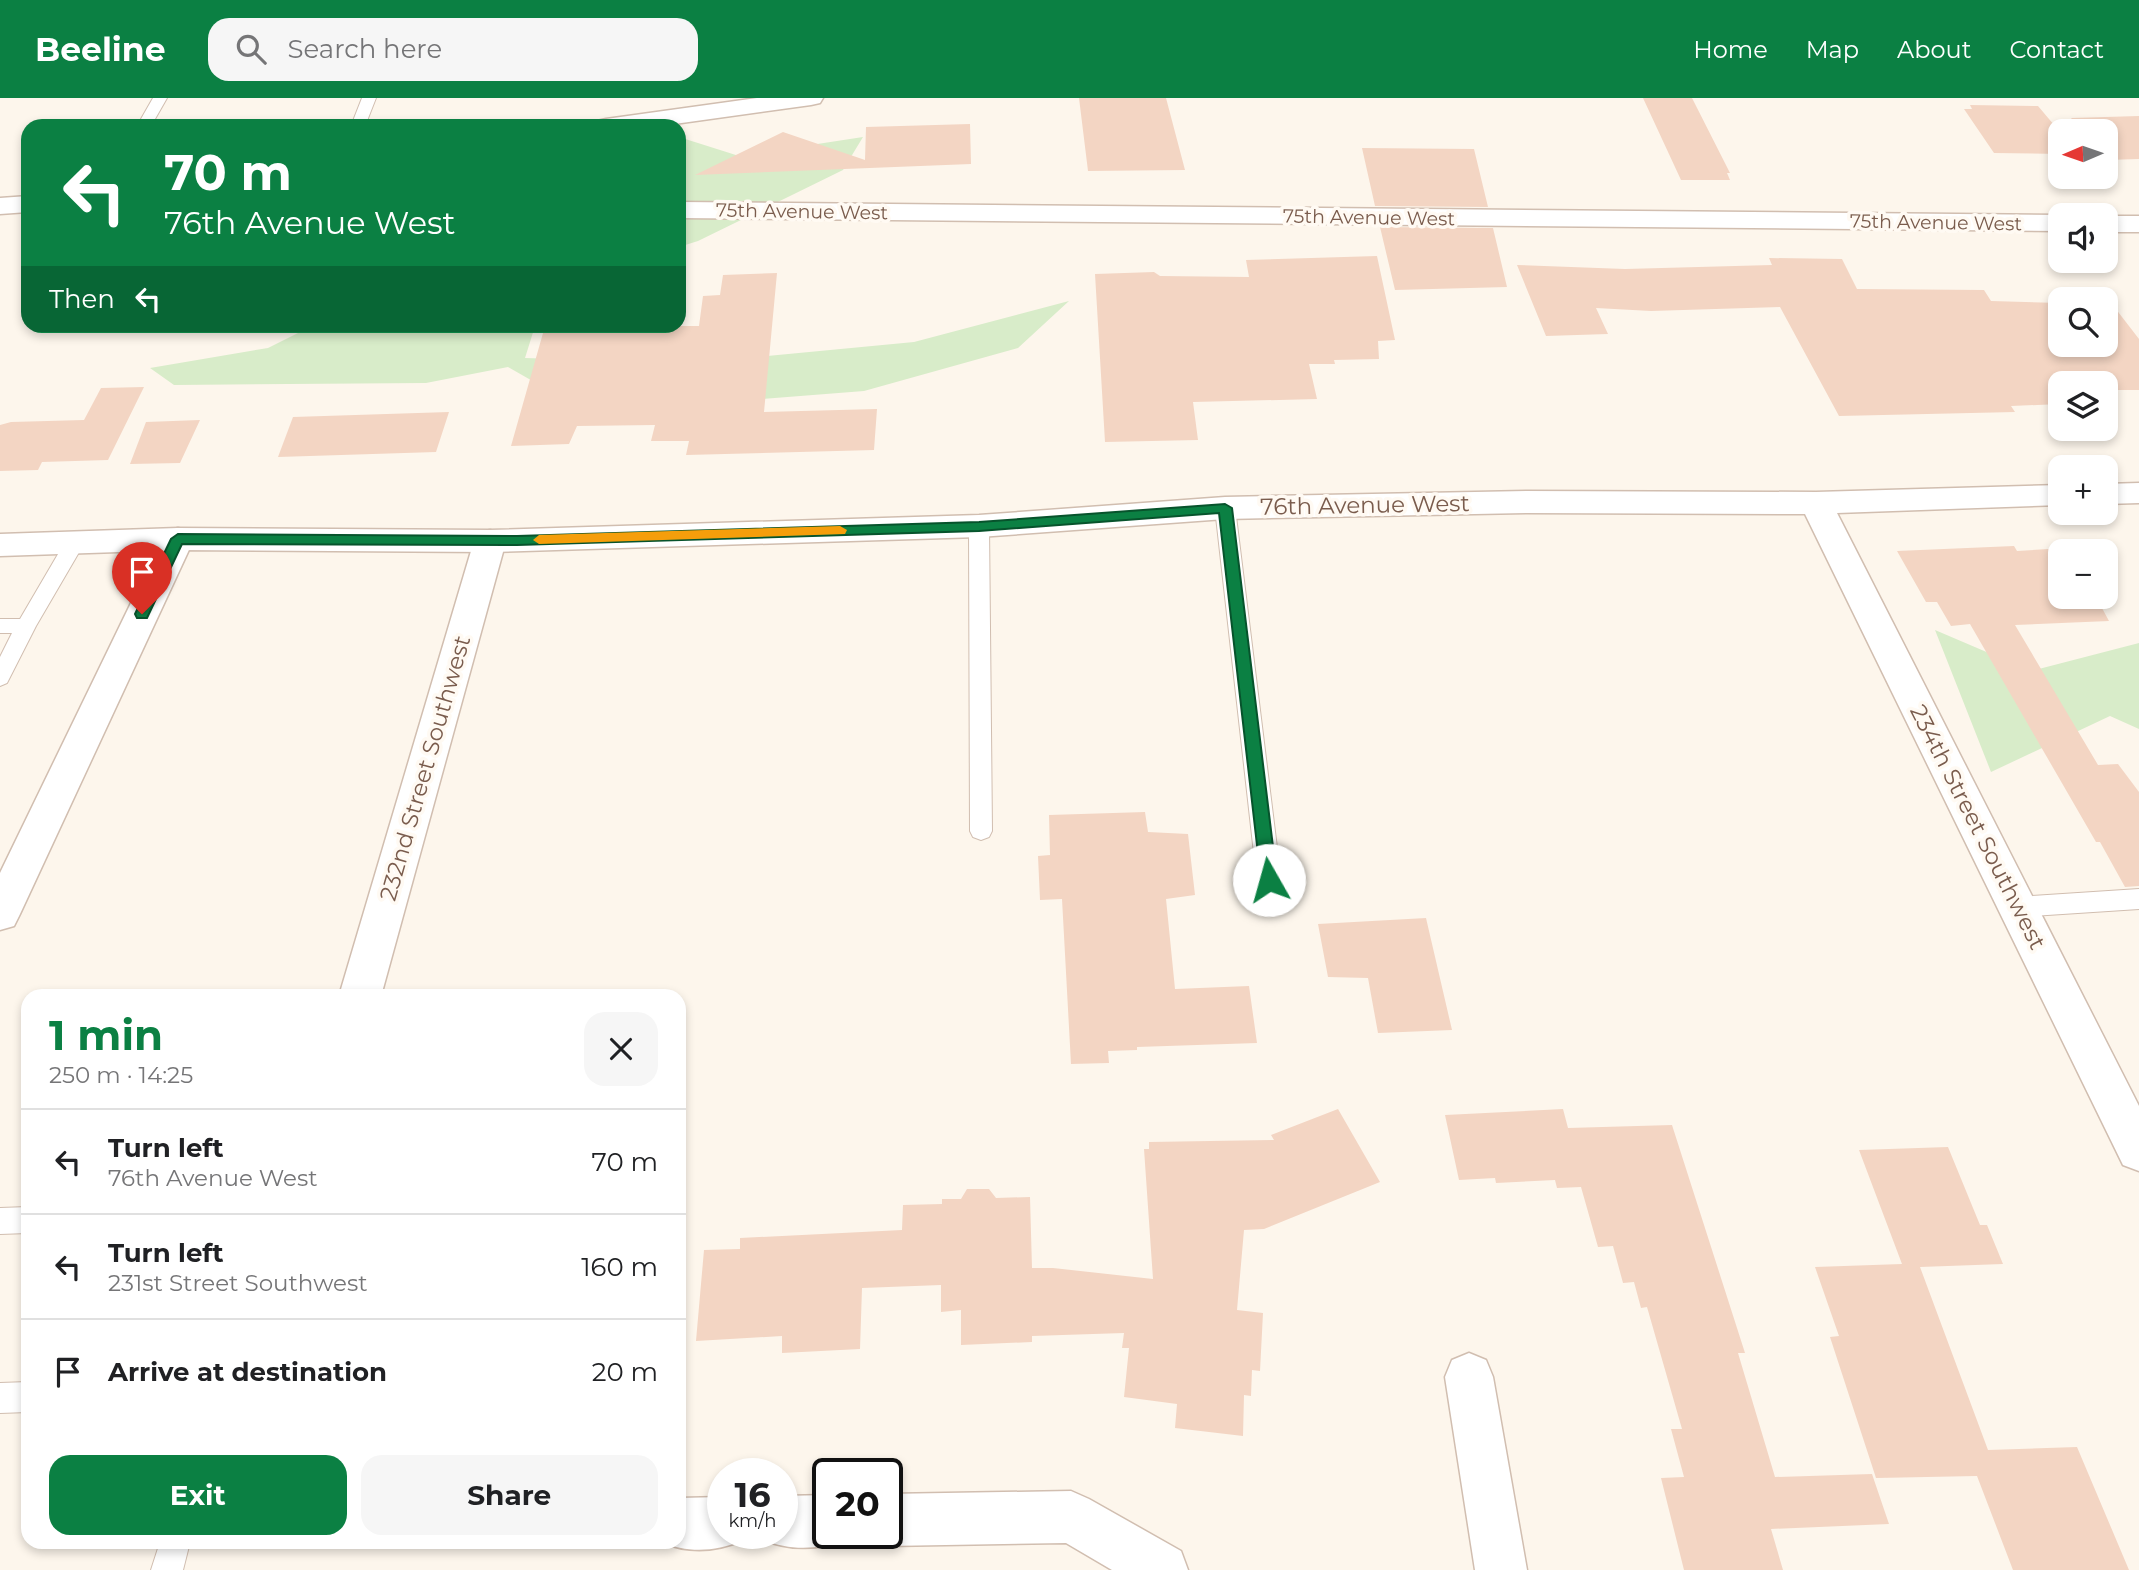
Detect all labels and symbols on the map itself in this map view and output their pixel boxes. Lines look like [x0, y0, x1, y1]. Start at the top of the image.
north arrow [2048, 119, 2118, 189]
street label: 75th Avenue West [716, 198, 889, 225]
street label: 75th Avenue West [1283, 204, 1456, 231]
street label: 75th Avenue West [1850, 209, 2023, 236]
street label: 76th Avenue West [1260, 489, 1470, 521]
pin [112, 542, 172, 614]
street label: 232nd Street Southwest [374, 632, 476, 904]
street label: 234th Street Southwest [1904, 700, 2052, 954]
position arrow [1232, 843, 1306, 917]
speed limit sign: 20 [812, 1458, 903, 1549]

